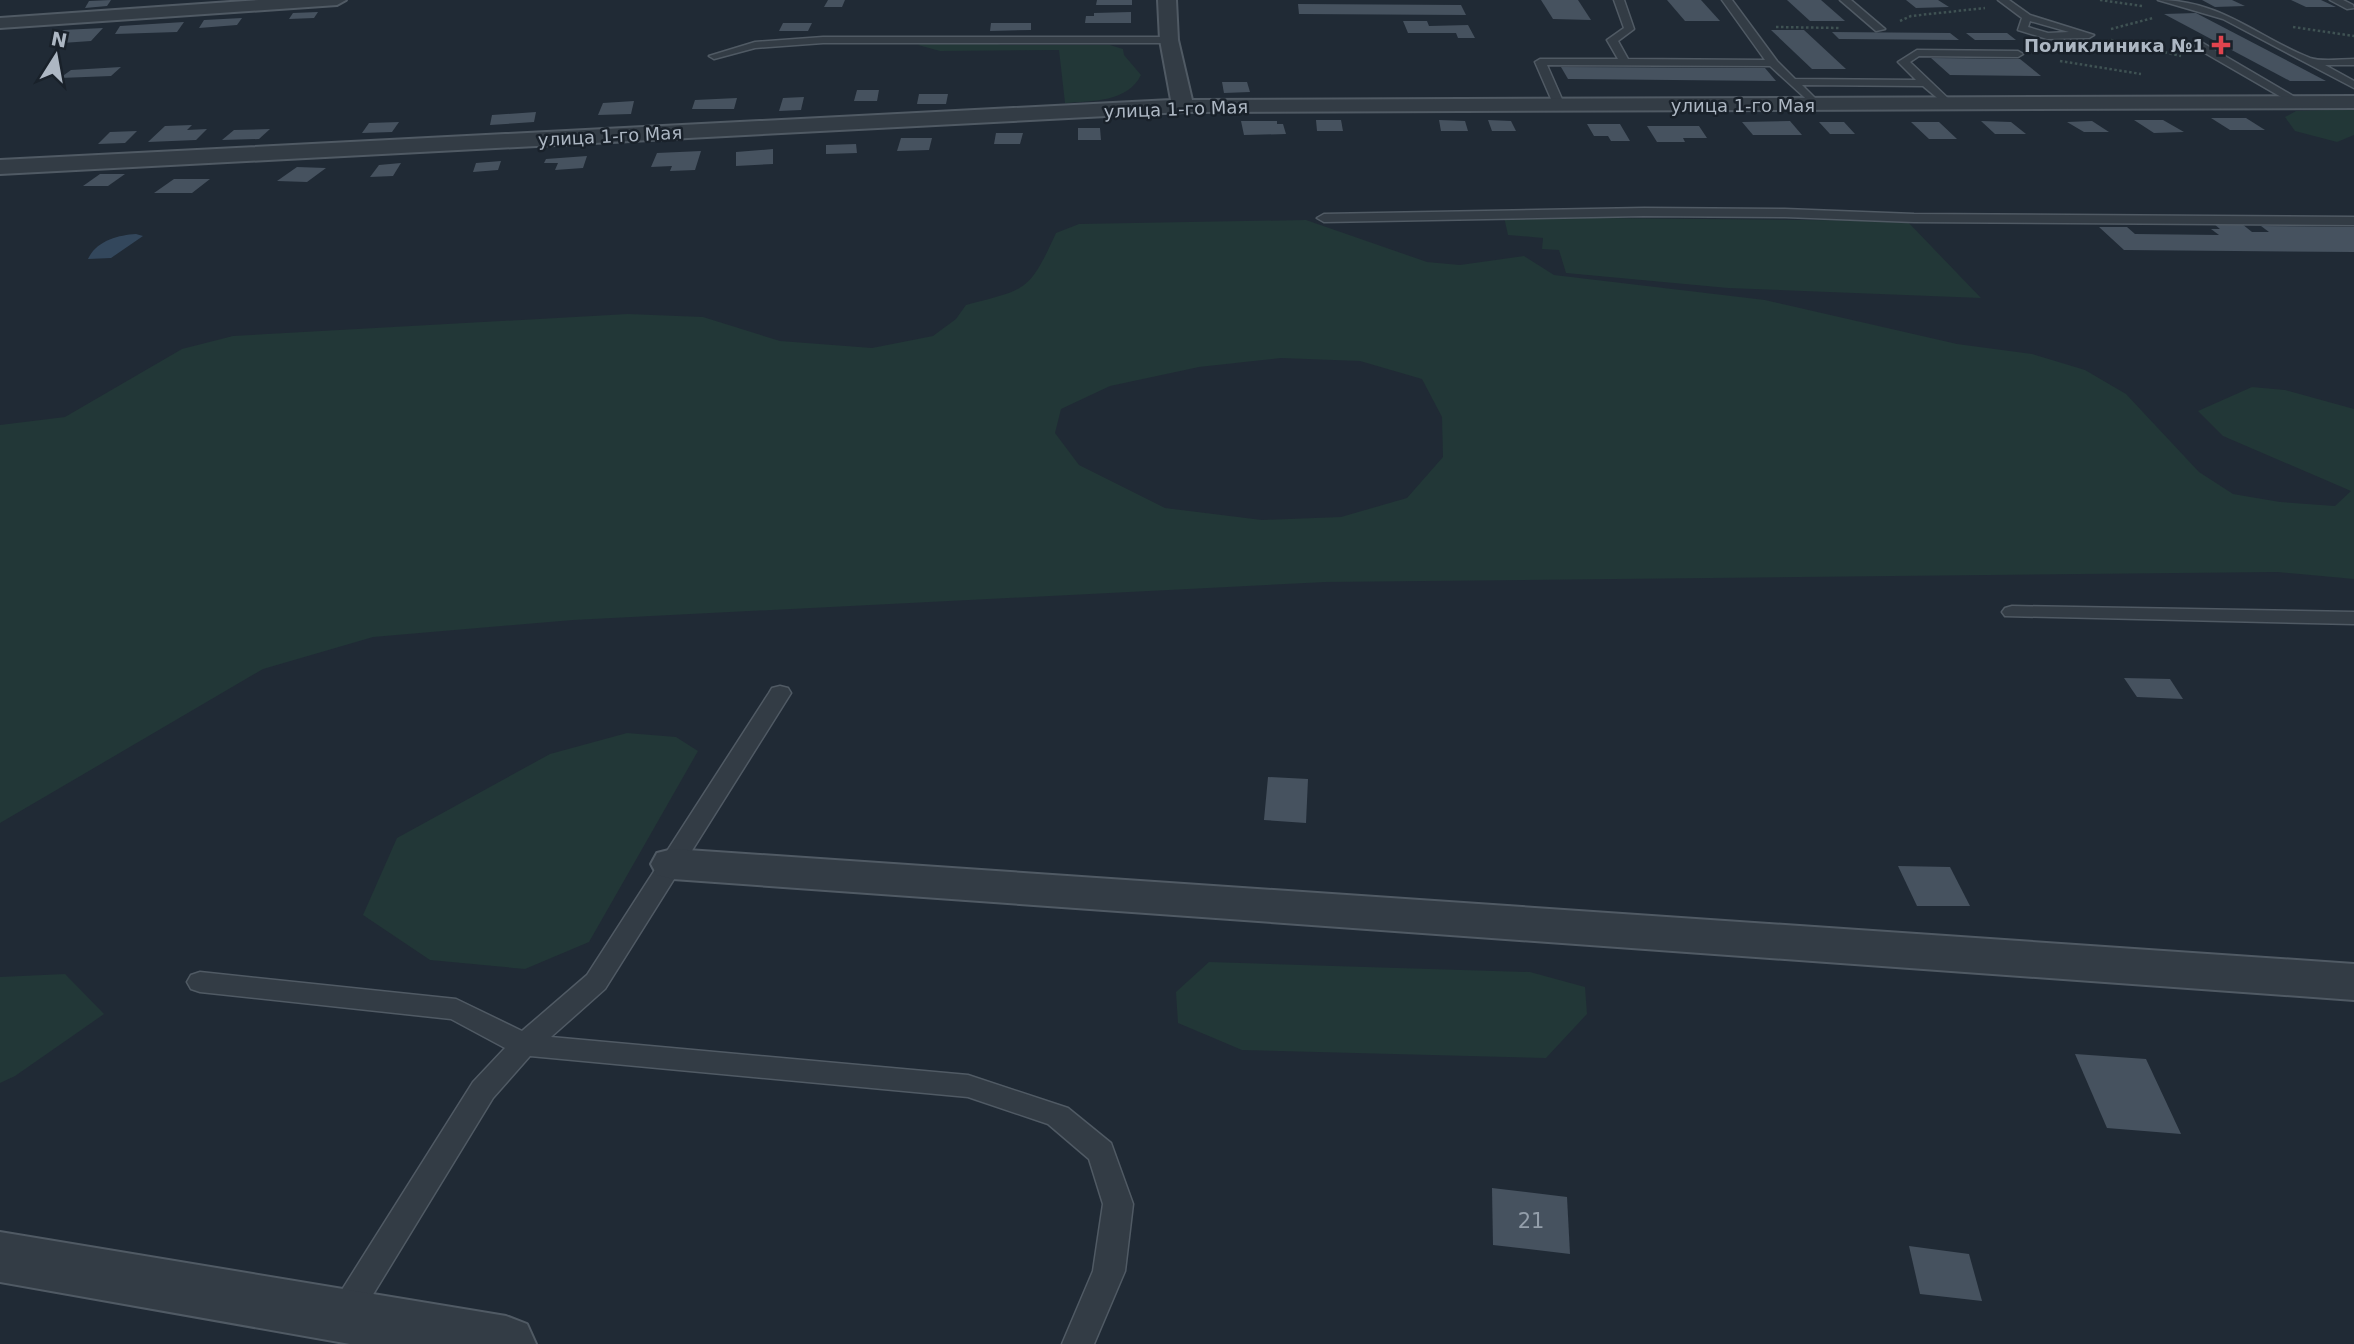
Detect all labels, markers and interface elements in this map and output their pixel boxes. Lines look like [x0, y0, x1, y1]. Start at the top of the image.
north arrow [21, 21, 91, 91]
text: N [49, 27, 69, 52]
place label: Поликлиника №1 [2024, 35, 2205, 56]
marker: Поликлиника №1 [2211, 35, 2231, 55]
street label: улица 1-го Мая [1671, 95, 1815, 116]
street label: улица 1-го Мая [1103, 96, 1249, 122]
street label: улица 1-го Мая [537, 122, 683, 150]
house number: 21 [1518, 1209, 1544, 1233]

